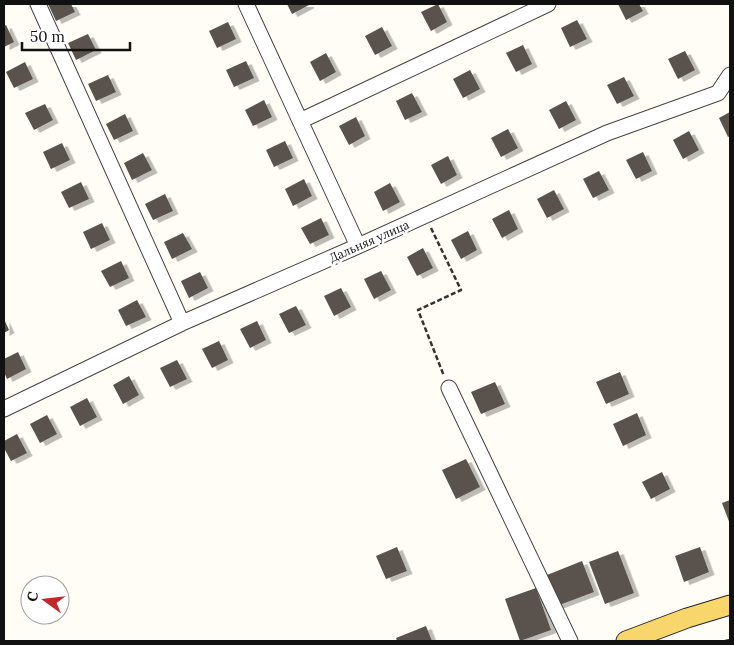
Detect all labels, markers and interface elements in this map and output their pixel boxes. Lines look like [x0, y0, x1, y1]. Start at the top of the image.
scale bar [22, 20, 130, 52]
text: 50 m [30, 27, 65, 46]
street label: Дальняя улица [327, 217, 411, 265]
north arrow [20, 575, 70, 625]
text: С [23, 589, 42, 604]

